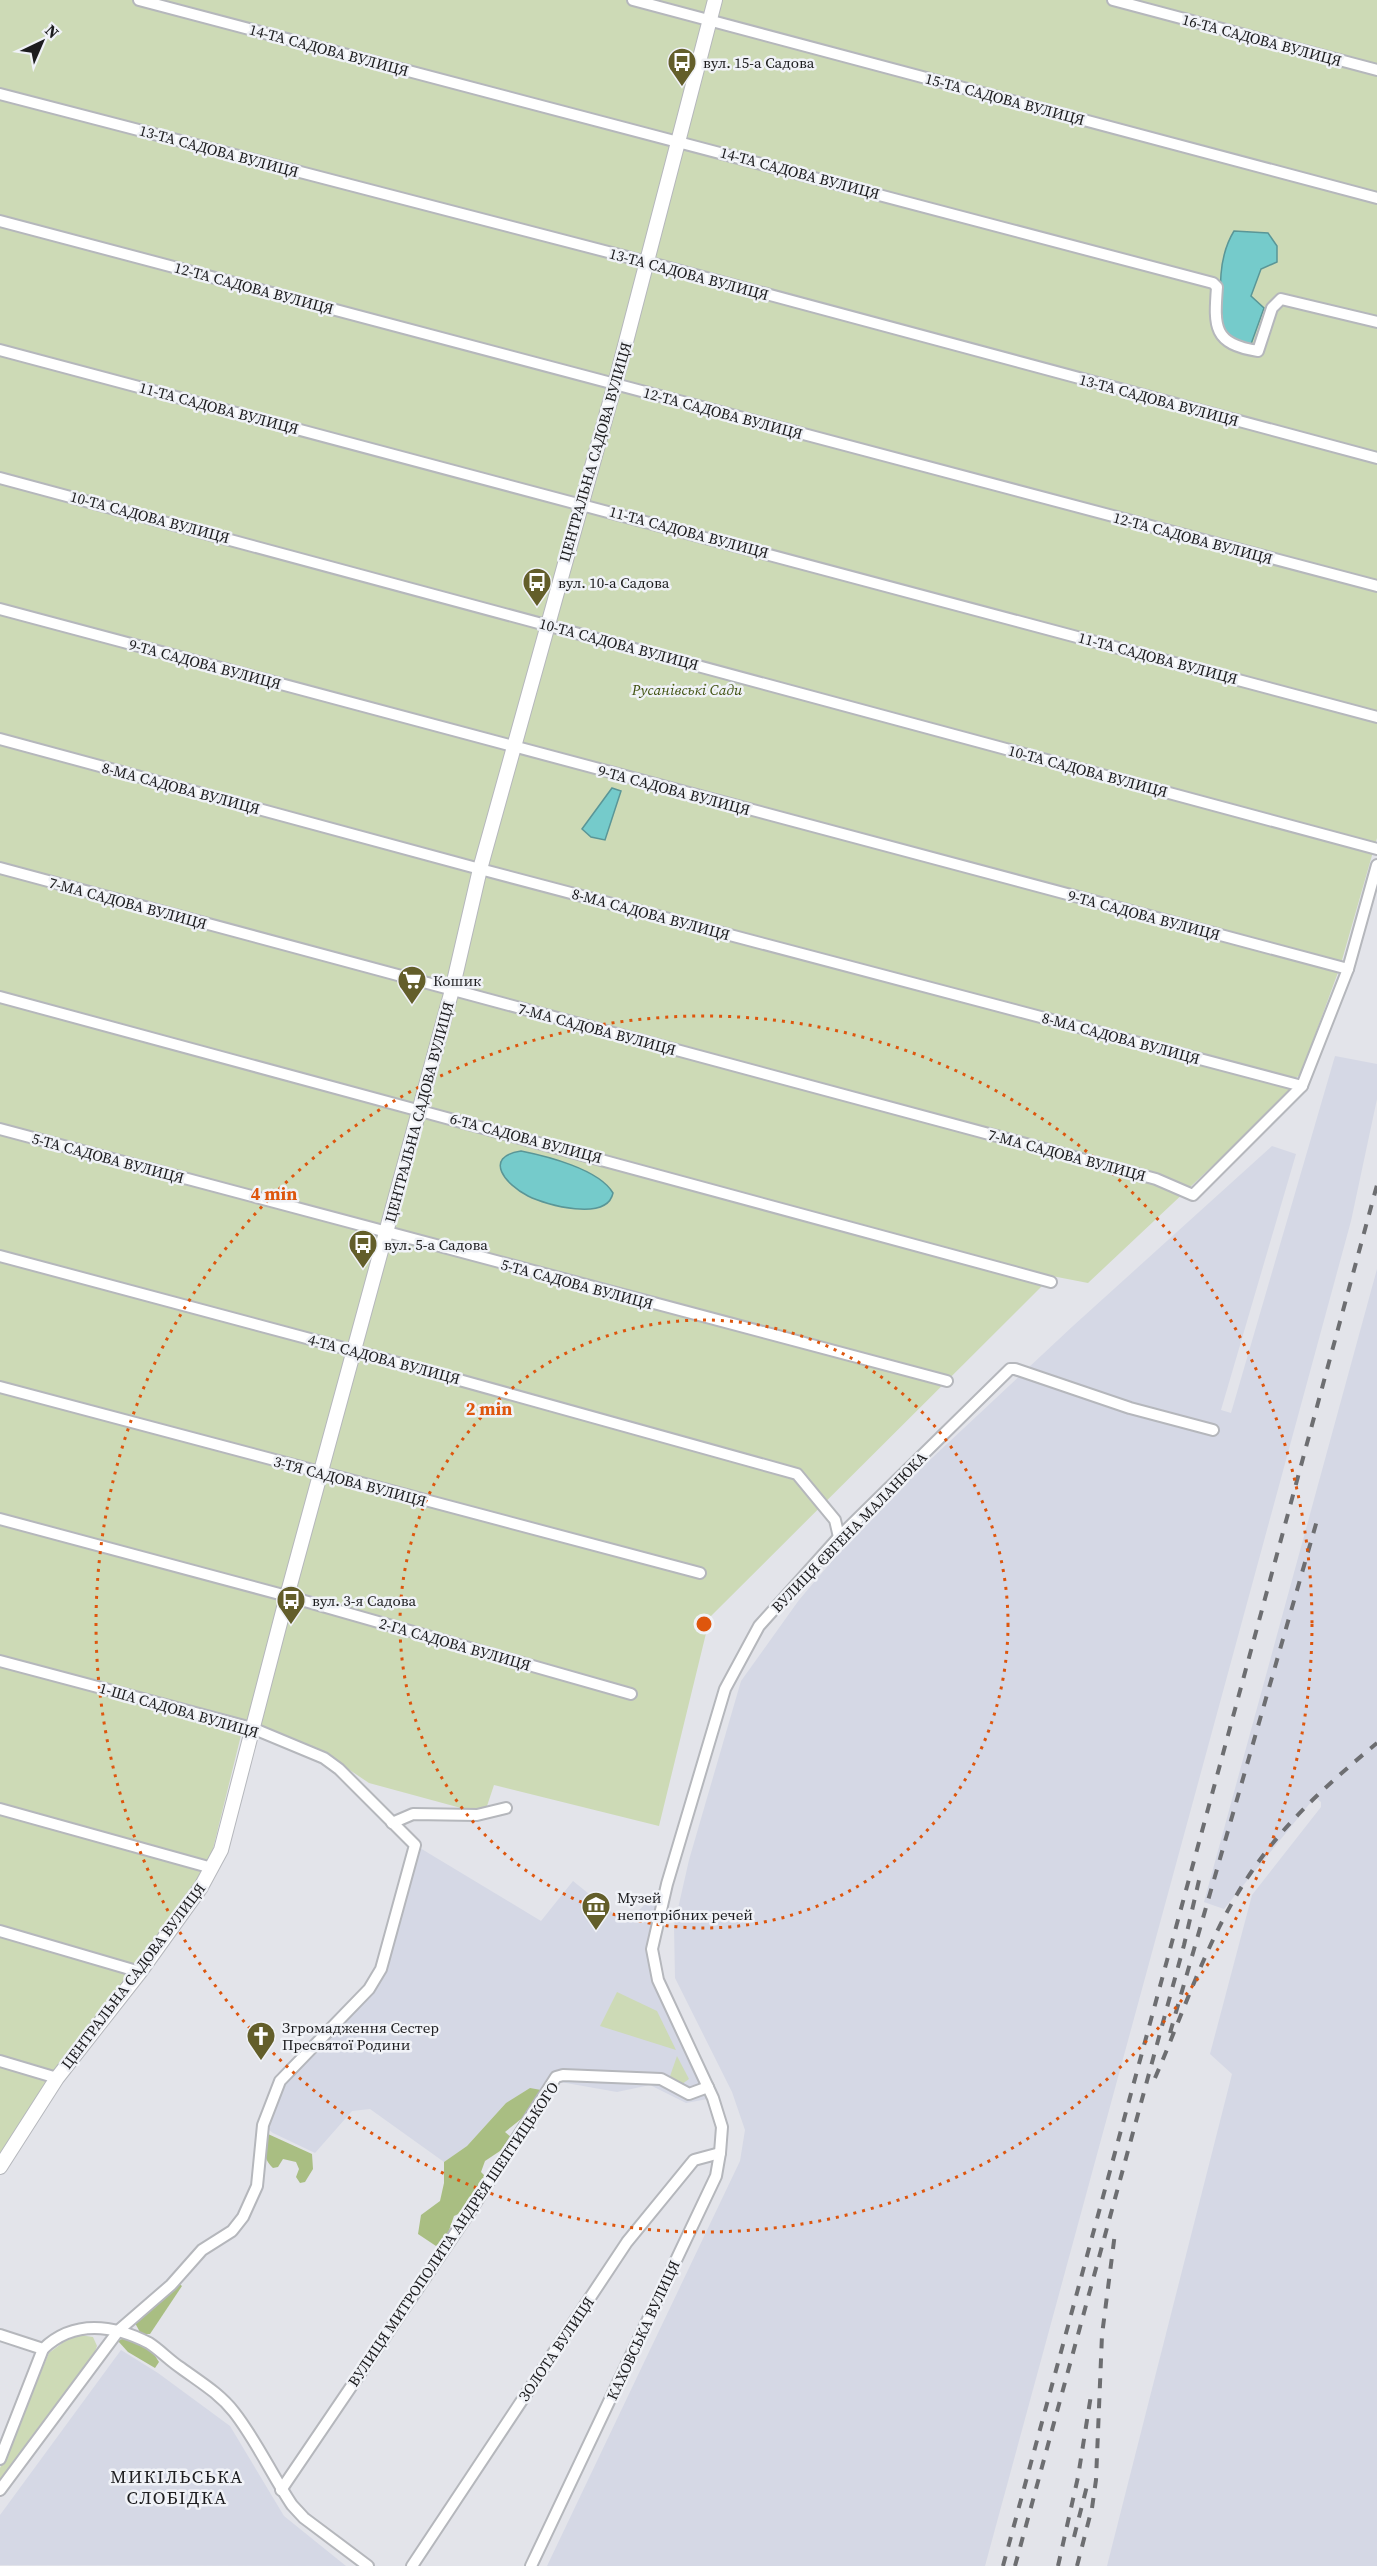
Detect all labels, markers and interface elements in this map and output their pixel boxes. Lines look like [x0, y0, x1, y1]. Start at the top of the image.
street label: 16-ТА САДОВА ВУЛИЦЯ [1180, 9, 1344, 71]
north arrow [12, 12, 72, 72]
text: N [41, 19, 65, 43]
street label: 14-ТА САДОВА ВУЛИЦЯ [247, 19, 411, 81]
bus stop icon: вул. 15-а Садова [666, 46, 698, 88]
place label: вул. 15-а Садова [703, 52, 815, 73]
street label: 15-ТА САДОВА ВУЛИЦЯ [923, 68, 1087, 130]
street label: 13-ТА САДОВА ВУЛИЦЯ [137, 120, 301, 182]
street label: 14-ТА САДОВА ВУЛИЦЯ [718, 142, 882, 204]
street label: 13-ТА САДОВА ВУЛИЦЯ [607, 243, 771, 305]
street label: 12-ТА САДОВА ВУЛИЦЯ [172, 257, 336, 319]
street label: ЦЕНТРАЛЬНА САДОВА ВУЛИЦЯ [554, 339, 637, 564]
street label: 13-ТА САДОВА ВУЛИЦЯ [1077, 369, 1241, 431]
street label: 11-ТА САДОВА ВУЛИЦЯ [137, 377, 301, 439]
street label: 12-ТА САДОВА ВУЛИЦЯ [641, 382, 805, 444]
street label: 10-ТА САДОВА ВУЛИЦЯ [68, 486, 232, 548]
street label: 11-ТА САДОВА ВУЛИЦЯ [607, 501, 771, 563]
street label: 12-ТА САДОВА ВУЛИЦЯ [1111, 507, 1275, 569]
bus stop icon: вул. 10-а Садова [521, 566, 553, 608]
place label: вул. 10-а Садова [558, 572, 670, 593]
street label: 10-ТА САДОВА ВУЛИЦЯ [537, 613, 701, 675]
street label: 11-ТА САДОВА ВУЛИЦЯ [1076, 627, 1240, 689]
street label: 9-ТА САДОВА ВУЛИЦЯ [127, 634, 284, 695]
park label: Русанівські Сади [631, 679, 743, 700]
street label: 10-ТА САДОВА ВУЛИЦЯ [1006, 740, 1170, 802]
street label: 8-МА САДОВА ВУЛИЦЯ [100, 757, 263, 819]
street label: 9-ТА САДОВА ВУЛИЦЯ [596, 760, 753, 821]
street label: 7-МА САДОВА ВУЛИЦЯ [47, 872, 210, 934]
street label: 8-МА САДОВА ВУЛИЦЯ [570, 883, 733, 945]
street label: 9-ТА САДОВА ВУЛИЦЯ [1066, 885, 1223, 946]
supermarket icon: Кошик [396, 964, 428, 1006]
place label: Кошик [433, 970, 482, 991]
street label: 7-МА САДОВА ВУЛИЦЯ [516, 998, 679, 1060]
street label: ЦЕНТРАЛЬНА САДОВА ВУЛИЦЯ [379, 999, 459, 1225]
street label: 8-МА САДОВА ВУЛИЦЯ [1040, 1007, 1203, 1069]
street label: 6-ТА САДОВА ВУЛИЦЯ [448, 1108, 605, 1169]
street label: 7-МА САДОВА ВУЛИЦЯ [986, 1124, 1149, 1186]
street label: 5-ТА САДОВА ВУЛИЦЯ [30, 1128, 187, 1189]
text: 4 min [251, 1181, 297, 1206]
bus stop icon: вул. 5-а Садова [347, 1228, 379, 1270]
place label: вул. 5-а Садова [384, 1234, 488, 1255]
street label: 5-ТА САДОВА ВУЛИЦЯ [499, 1254, 656, 1315]
street label: 4-ТА САДОВА ВУЛИЦЯ [306, 1329, 463, 1390]
text: 2 min [466, 1396, 512, 1421]
street label: ВУЛИЦЯ ЄВГЕНА МАЛАНЮКА [766, 1447, 932, 1617]
street label: 3-ТЯ САДОВА ВУЛИЦЯ [271, 1451, 429, 1512]
bus stop icon: вул. 3-я Садова [275, 1584, 307, 1626]
place label: вул. 3-я Садова [312, 1590, 417, 1611]
street label: 2-ГА САДОВА ВУЛИЦЯ [377, 1612, 533, 1676]
centre of rings [694, 1614, 714, 1634]
street label: 1-ША САДОВА ВУЛИЦЯ [97, 1677, 262, 1743]
street label: ЦЕНТРАЛЬНА САДОВА ВУЛИЦЯ [56, 1878, 210, 2073]
place label: Музей непотрібних речей [617, 1887, 753, 1925]
museum icon: Музей непотрібних речей [580, 1890, 612, 1932]
place label: Згромадження Сестер Пресвятої Родини [282, 2017, 439, 2055]
church icon: Згромадження Сестер Пресвятої Родини [245, 2020, 277, 2062]
street label: ВУЛИЦЯ МИТРОПОЛИТА АНДРЕЯ ШЕПТИЦЬКОГО [343, 2077, 563, 2391]
street label: КАХОВСЬКА ВУЛИЦЯ [601, 2256, 685, 2403]
street label: ЗОЛОТА ВУЛИЦЯ [513, 2292, 599, 2405]
district label: МИКІЛЬСЬКА СЛОБІДКА [110, 2464, 244, 2510]

